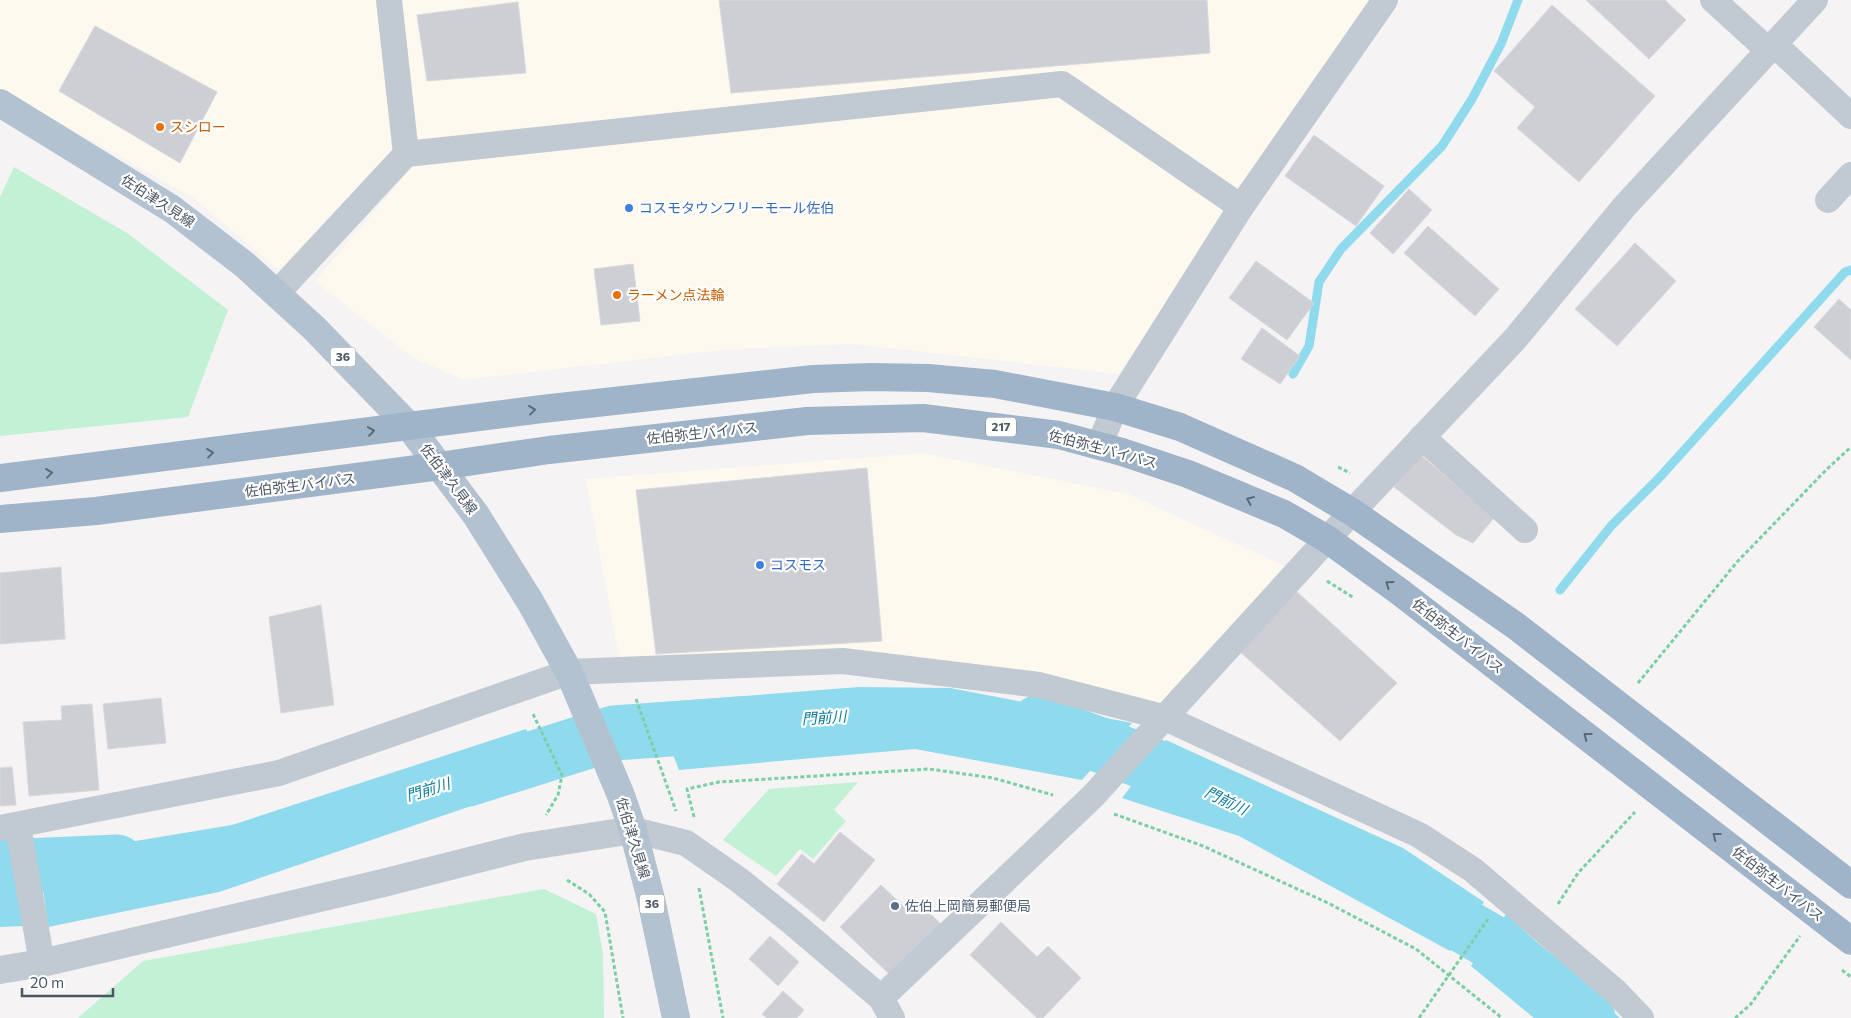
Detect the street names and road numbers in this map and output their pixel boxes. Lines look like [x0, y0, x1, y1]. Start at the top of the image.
street label: 佐伯津久見線 [118, 171, 198, 231]
road number: 36 [330, 348, 356, 367]
street label: 佐伯弥生バイパス [645, 418, 758, 447]
road number: 217 [986, 418, 1016, 437]
street label: 佐伯弥生バイパス [1047, 426, 1159, 471]
street label: 佐伯津久見線 [417, 440, 481, 517]
street label: 佐伯弥生バイパス [243, 469, 356, 500]
street label: 佐伯弥生バイパス [1409, 595, 1508, 677]
street label: 佐伯津久見線 [613, 795, 654, 881]
street label: 佐伯弥生バイパス [1729, 843, 1828, 925]
road number: 36 [640, 894, 664, 914]

